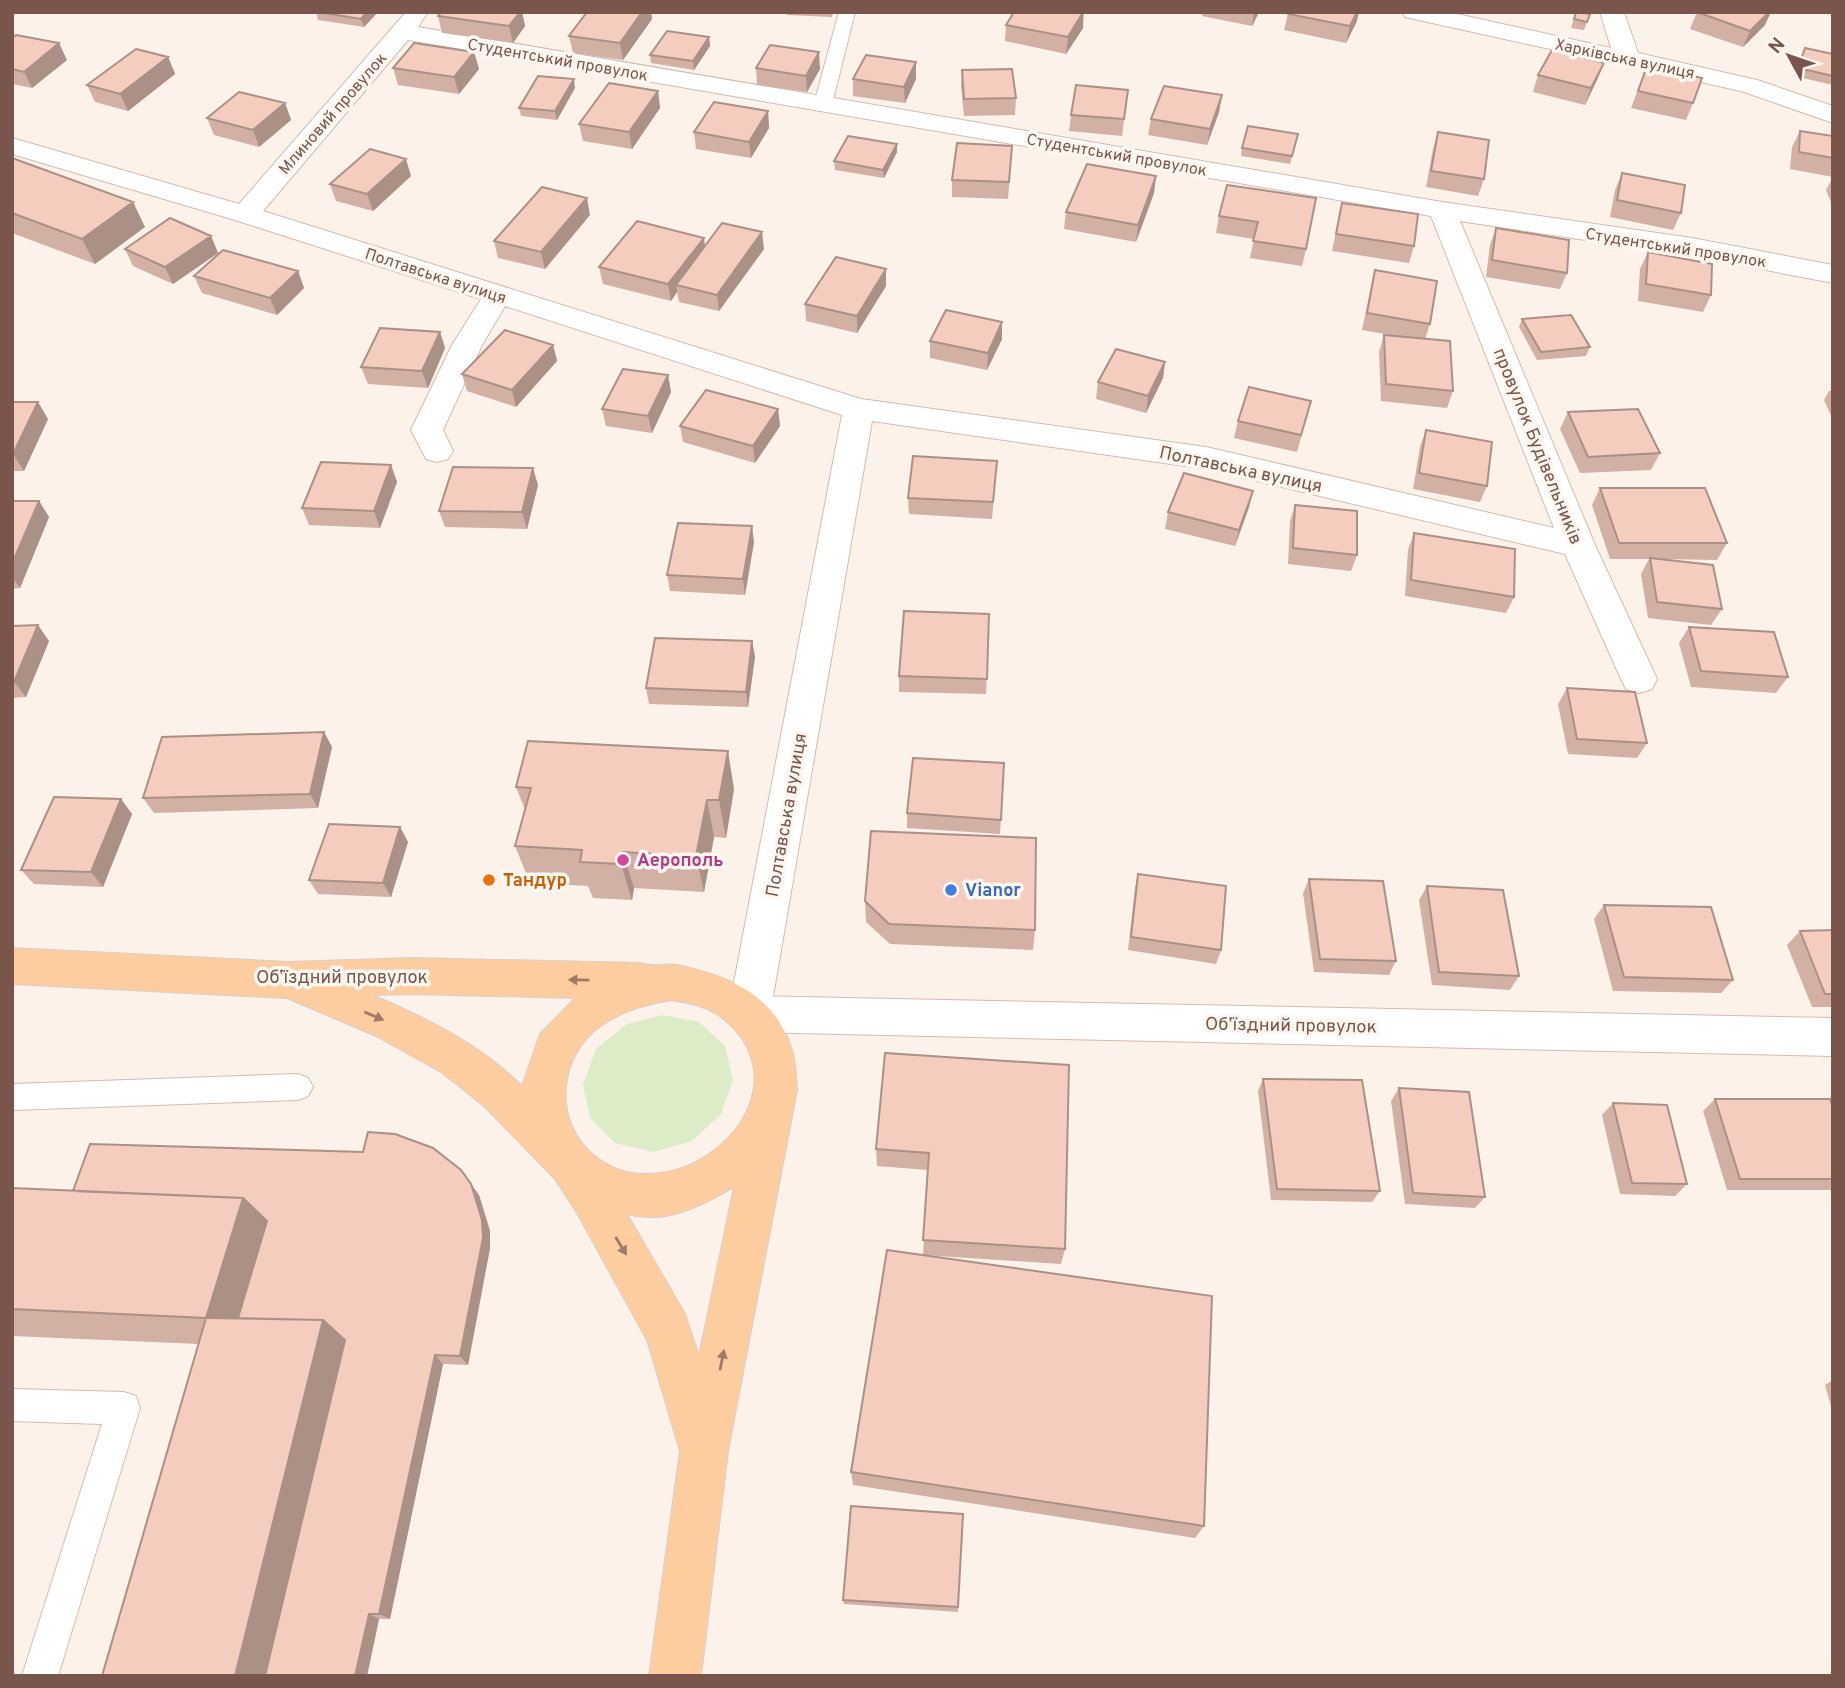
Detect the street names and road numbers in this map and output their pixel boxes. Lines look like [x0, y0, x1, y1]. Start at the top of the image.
street label: Студентський провулок [466, 35, 650, 87]
street label: Харківська вулиця [1553, 35, 1696, 85]
street label: Млиновий провулок [275, 49, 392, 179]
street label: Студентський провулок [1025, 130, 1209, 182]
street label: Студентський провулок [1584, 225, 1768, 273]
street label: Полтавська вулиця [362, 245, 509, 309]
street label: провулок Будівельників [1487, 345, 1587, 548]
street label: Полтавська вулиця [1157, 442, 1324, 499]
street label: Полтавська вулиця [762, 732, 813, 899]
street label: Обʼїздний провулок [256, 967, 428, 990]
street label: Обʼїздний провулок [1205, 1014, 1377, 1039]

